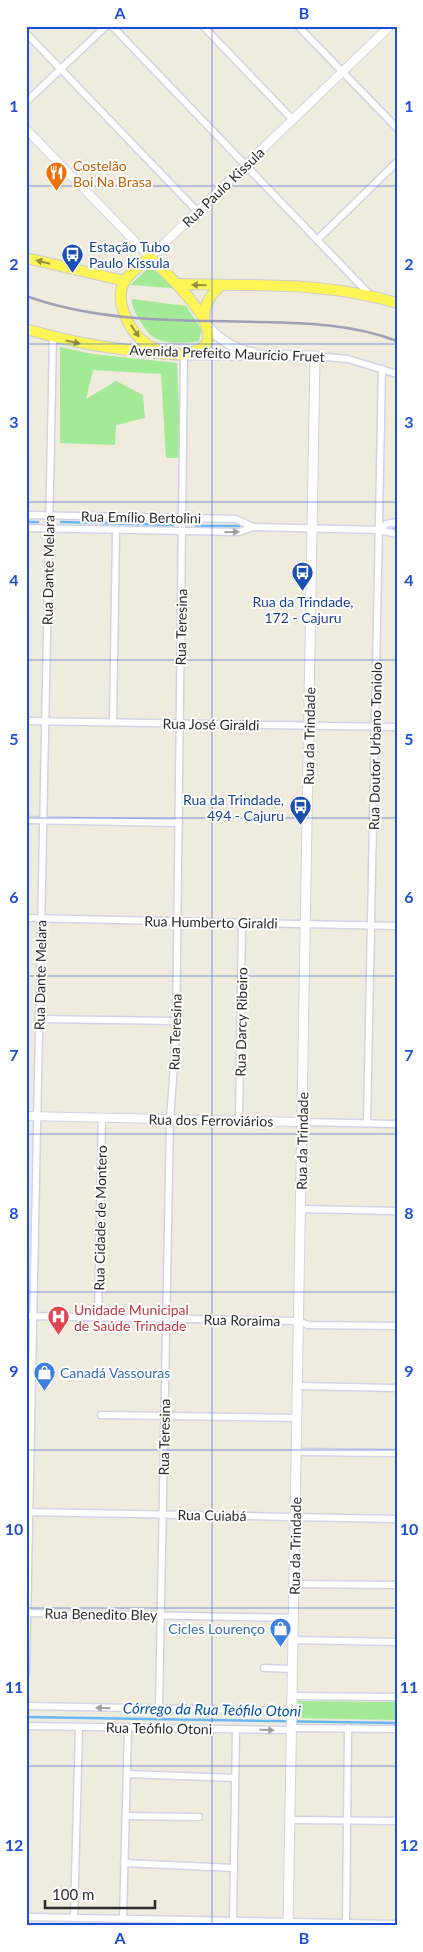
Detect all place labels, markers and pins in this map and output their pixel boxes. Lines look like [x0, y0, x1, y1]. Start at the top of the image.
place label: Costelão Boi Na Brasa [73, 157, 152, 190]
restaurant icon: Costelão Boi Na Brasa [45, 161, 69, 192]
place label: Estação Tubo Paulo Kissula [89, 238, 170, 271]
bus stop icon: Estação Tubo Paulo Kissula [61, 242, 85, 273]
bus stop icon: Rua da Trindade, 172 - Cajuru [291, 561, 315, 592]
place label: Rua da Trindade, 172 - Cajuru [253, 593, 354, 626]
place label: Rua da Trindade, 494 - Cajuru [183, 791, 284, 824]
bus stop icon: Rua da Trindade, 494 - Cajuru [288, 795, 312, 826]
place label: Unidade Municipal de Saúde Trindade [74, 1301, 189, 1334]
hospital icon: Unidade Municipal de Saúde Trindade [46, 1305, 70, 1336]
shop icon: Canadá Vassouras [32, 1360, 56, 1391]
place label: Canadá Vassouras [60, 1364, 170, 1381]
shop icon: Cicles Lourenço [269, 1616, 293, 1647]
place label: Cicles Lourenço [168, 1620, 265, 1637]

